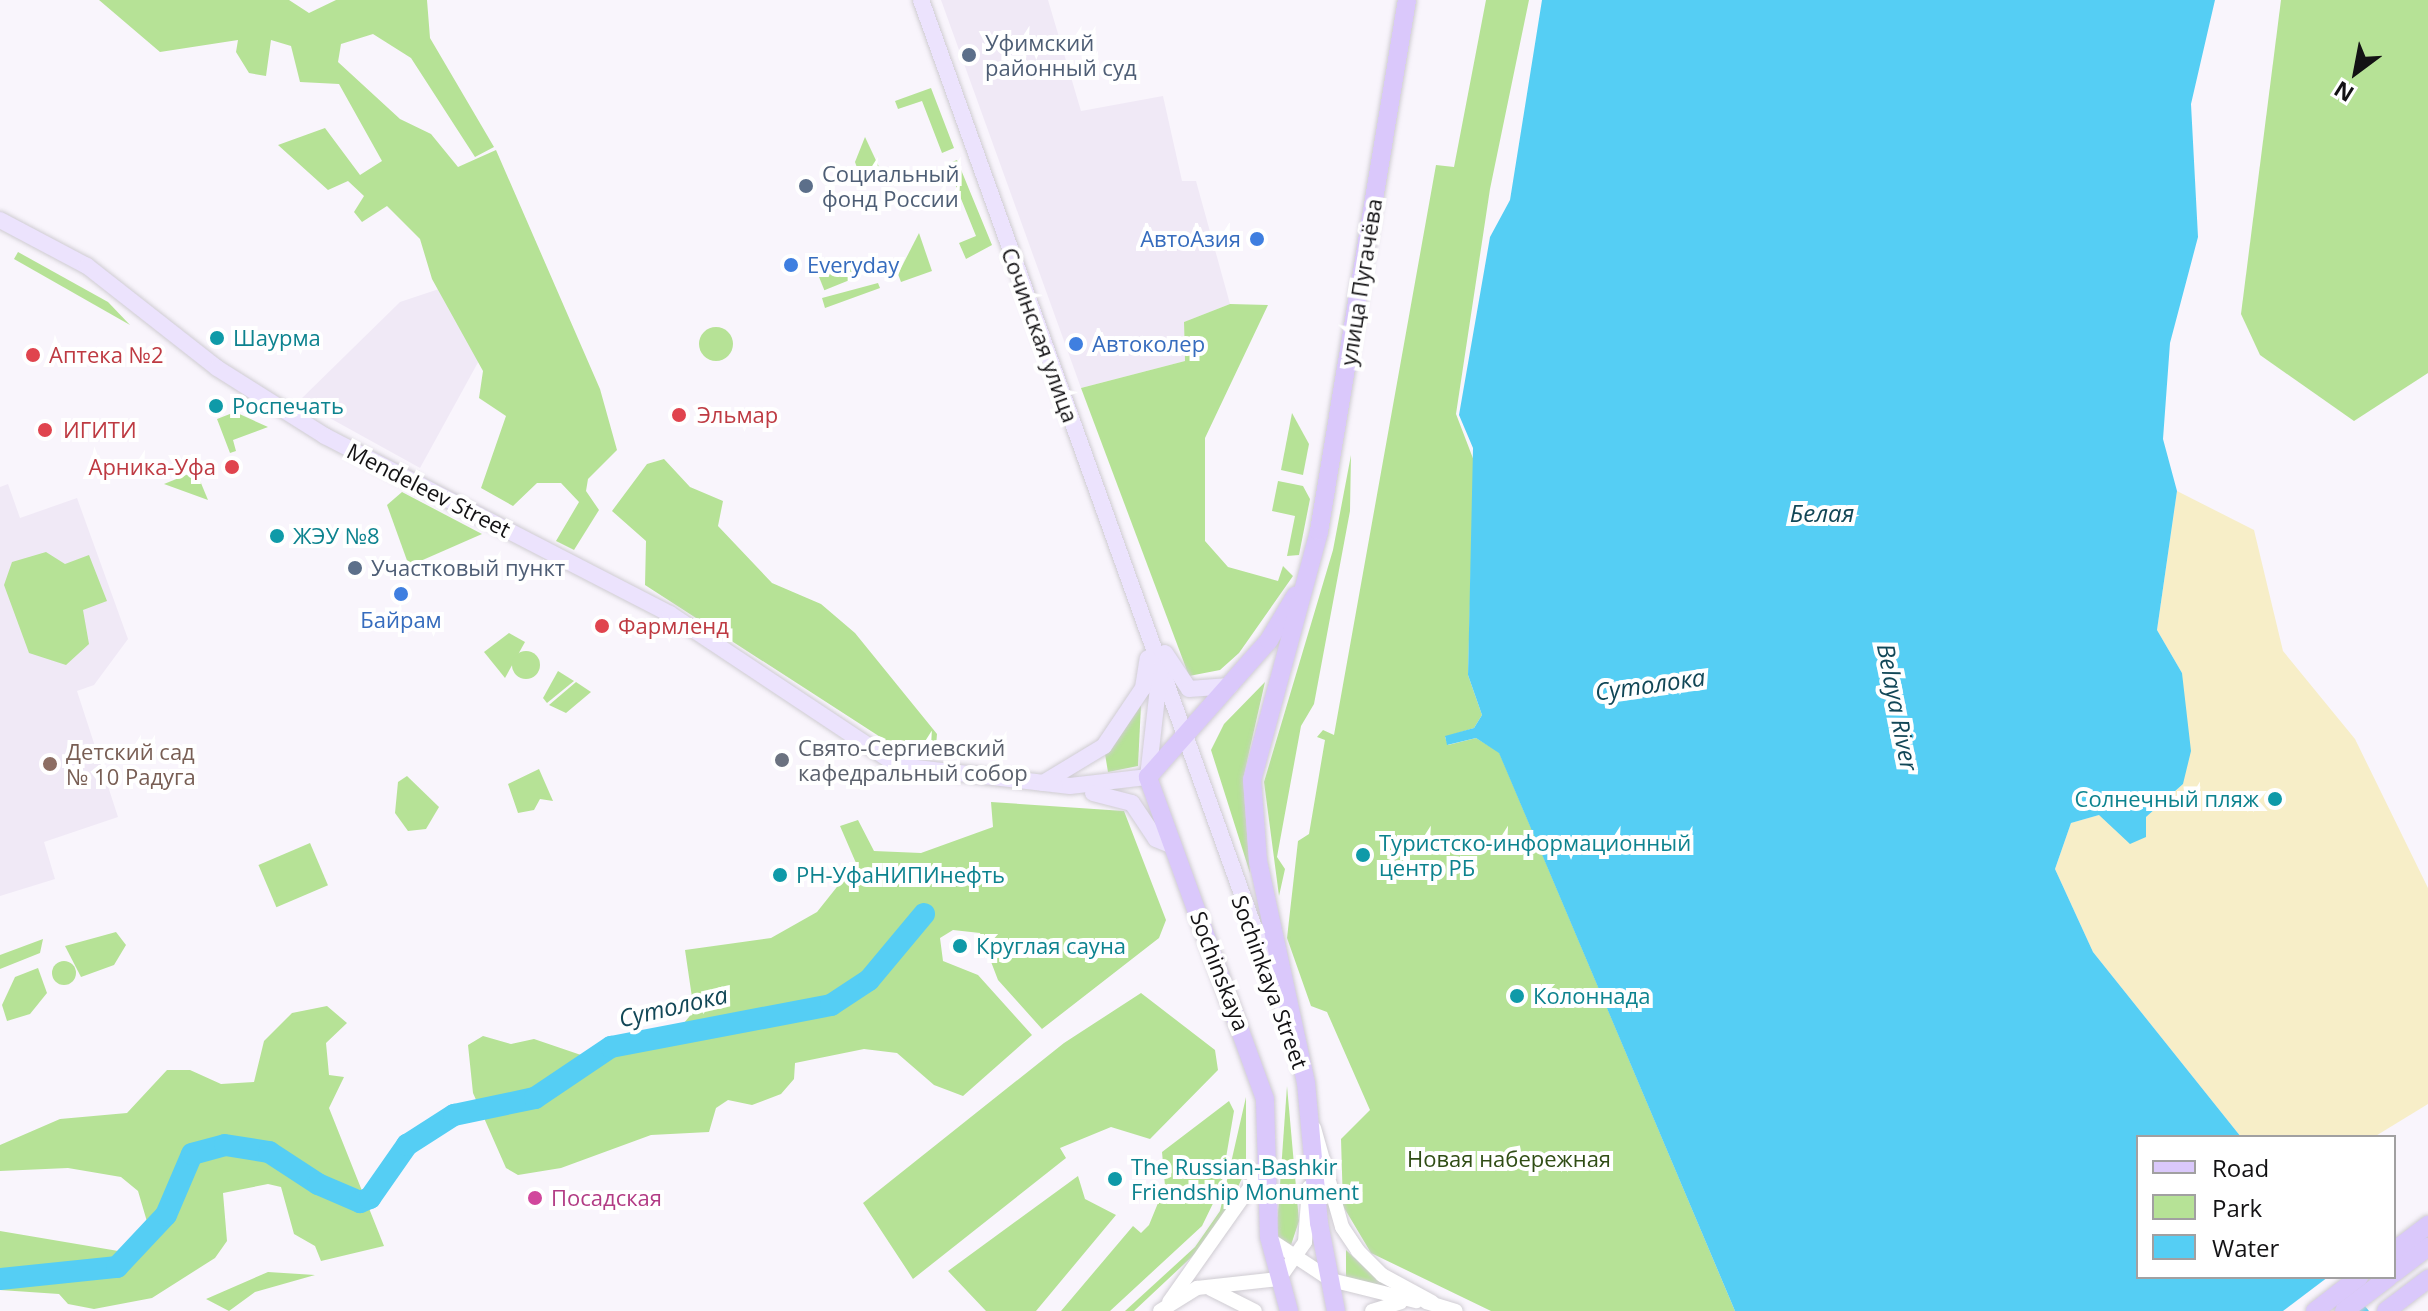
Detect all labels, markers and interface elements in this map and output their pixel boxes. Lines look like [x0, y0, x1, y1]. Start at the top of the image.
place label: Уфимский районный суд [985, 29, 1137, 80]
north arrow [2316, 32, 2396, 112]
marker: Уфимский районный суд [960, 46, 978, 64]
text: N [2328, 75, 2359, 110]
place label: Социальный фонд России [822, 160, 959, 212]
marker: Социальный фонд России [797, 177, 815, 195]
street label: улица Пугачёва [1335, 197, 1387, 367]
place label: АвтоАзия [1140, 226, 1241, 252]
marker: АвтоАзия [1248, 230, 1266, 248]
street label: Сочинская улица [996, 244, 1084, 426]
place label: Everyday [807, 252, 899, 278]
marker: Everyday [782, 256, 800, 274]
place label: Шаурма [233, 325, 321, 351]
marker: Шаурма [208, 329, 226, 347]
place label: Автоколер [1092, 331, 1205, 357]
marker: Автоколер [1067, 335, 1085, 353]
place label: Аптека №2 [49, 342, 164, 368]
marker: Аптека №2 [24, 346, 42, 364]
place label: Роспечать [232, 393, 344, 419]
marker: Роспечать [207, 397, 225, 415]
place label: Эльмар [697, 402, 778, 428]
marker: Эльмар [668, 404, 690, 426]
place label: ИГИТИ [63, 417, 137, 443]
marker: ИГИТИ [34, 419, 56, 441]
street label: Mendeleev Street [343, 437, 515, 543]
place label: Арника-Уфа [89, 454, 216, 480]
marker: Арника-Уфа [223, 458, 241, 476]
water label: Белая [1790, 499, 1854, 527]
place label: ЖЭУ №8 [293, 523, 380, 549]
marker: ЖЭУ №8 [268, 527, 286, 545]
place label: Участковый пункт [371, 555, 565, 581]
marker: Участковый пункт [346, 559, 364, 577]
marker: Байрам [392, 585, 410, 603]
place label: Байрам [360, 607, 442, 633]
place label: Фармленд [618, 613, 729, 639]
marker: Фармленд [593, 617, 611, 635]
water label: Belaya River [1872, 641, 1924, 773]
water label: Сутолока [1593, 662, 1707, 706]
place label: Свято-Сергиевский кафедральный собор [798, 734, 1028, 786]
place label: Детский сад № 10 Радуга [66, 738, 196, 790]
marker: Свято-Сергиевский кафедральный собор [773, 751, 791, 769]
marker: Детский сад № 10 Радуга [41, 755, 59, 773]
place label: Солнечный пляж [2075, 786, 2259, 812]
marker: Солнечный пляж [2266, 790, 2284, 808]
place label: Туристско-информационный центр РБ [1379, 829, 1691, 880]
marker: Туристско-информационный центр РБ [1354, 846, 1372, 864]
place label: РН-УфаНИПИнефть [796, 862, 1005, 888]
marker: РН-УфаНИПИнефть [771, 866, 789, 884]
street label: Sochinkaya Street [1226, 892, 1314, 1072]
street label: Sochinskaya [1185, 908, 1255, 1034]
place label: Круглая сауна [976, 933, 1126, 959]
marker: Круглая сауна [951, 937, 969, 955]
water label: Сутолока [616, 979, 730, 1033]
place label: Колоннада [1533, 983, 1650, 1009]
marker: Колоннада [1508, 987, 1526, 1005]
legend [2136, 1135, 2396, 1279]
park label: Новая набережная [1407, 1146, 1611, 1172]
text: Road [2212, 1151, 2269, 1184]
place label: The Russian-Bashkir Friendship Monument [1131, 1153, 1359, 1204]
marker: The Russian-Bashkir Friendship Monument [1106, 1170, 1124, 1188]
place label: Посадская [551, 1185, 662, 1211]
marker: Посадская [526, 1189, 544, 1207]
text: Park [2212, 1191, 2262, 1224]
text: Water [2212, 1231, 2279, 1264]

